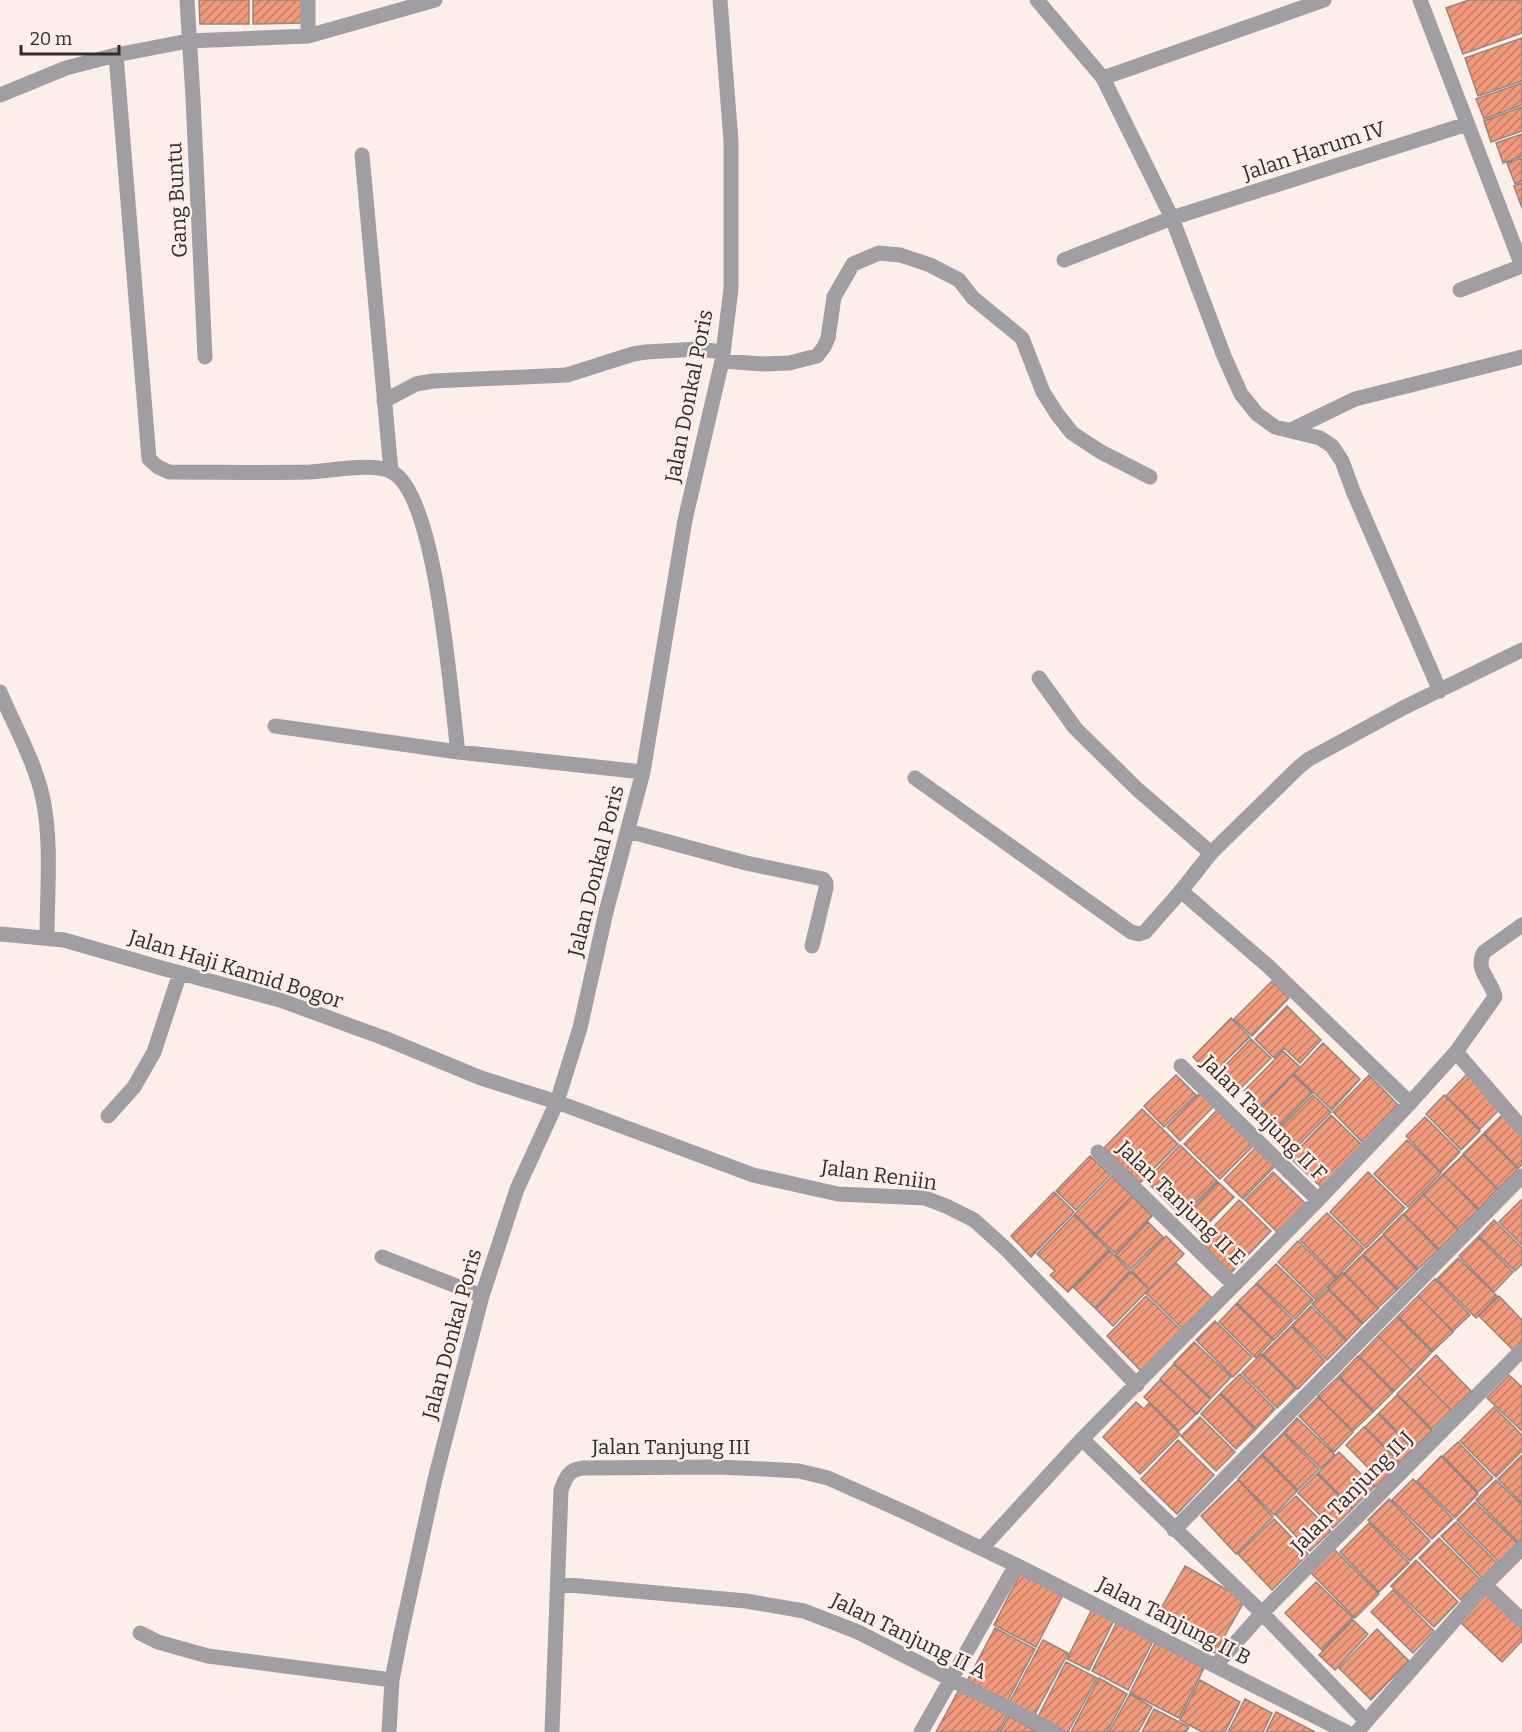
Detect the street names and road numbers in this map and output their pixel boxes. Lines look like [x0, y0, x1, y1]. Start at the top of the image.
street label: Jalan Harum IV [1238, 116, 1389, 187]
street label: Gang Buntu [161, 141, 193, 259]
street label: Jalan Donkal Poris [659, 307, 719, 486]
street label: Jalan Donkal Poris [562, 783, 630, 960]
street label: Jalan Haji Kamid Bogor [124, 924, 347, 1014]
street label: Jalan Tanjung II F [1195, 1049, 1332, 1186]
street label: Jalan Tanjung II E [1111, 1134, 1251, 1271]
street label: Jalan Reniin [818, 1154, 939, 1196]
street label: Jalan Donkal Poris [416, 1246, 487, 1423]
street label: Jalan Tanjung II J [1285, 1425, 1419, 1559]
street label: Jalan Tanjung III [591, 1434, 750, 1460]
street label: Jalan Tanjung II B [1092, 1571, 1255, 1671]
street label: Jalan Tanjung II A [826, 1587, 991, 1685]

